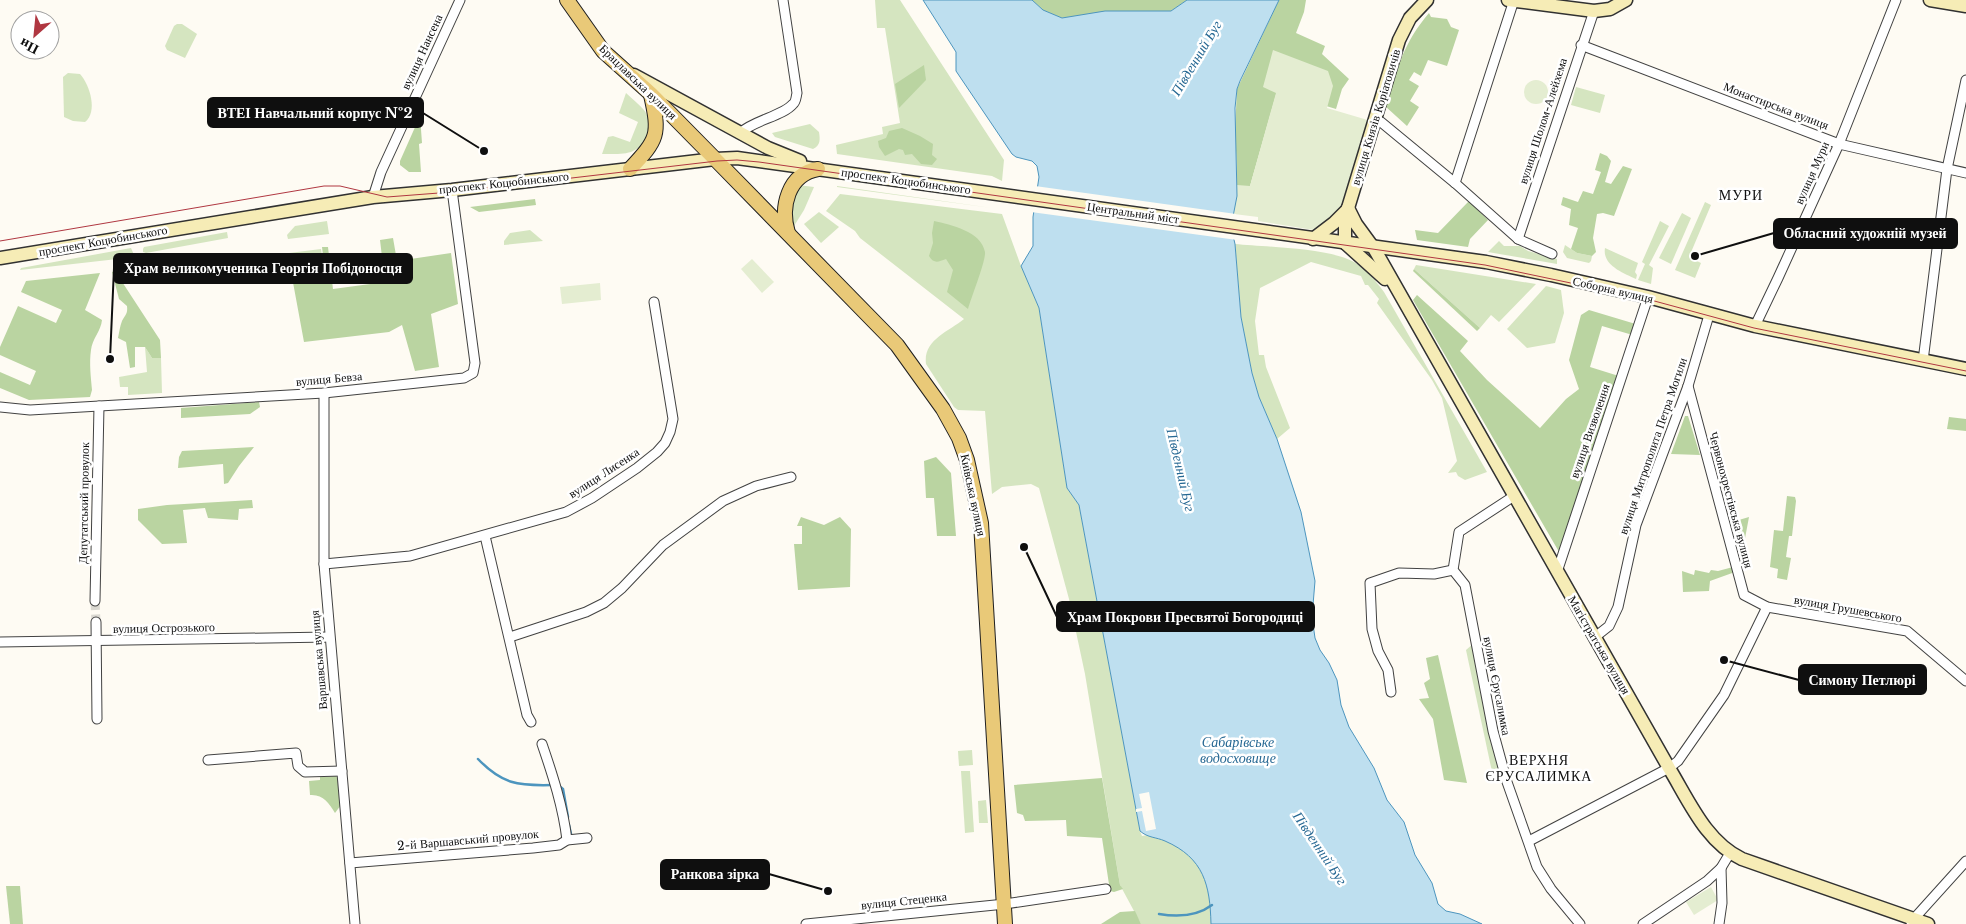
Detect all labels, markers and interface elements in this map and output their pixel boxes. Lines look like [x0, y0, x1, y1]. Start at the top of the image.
north arrow [10, 10, 60, 60]
street label: вулиця Нансена [398, 11, 446, 92]
water label: Південний Буг [1166, 17, 1226, 100]
text: Пн [17, 34, 42, 59]
street label: Брацлавська вулиця [597, 41, 681, 123]
street label: вулиця Князів Коріатовичів [1348, 47, 1403, 187]
street label: вулиця Шолом-Алейхема [1515, 55, 1570, 186]
street label: Монастирська вулиця [1721, 79, 1831, 133]
callout: ВТЕІ Навчальний корпус №2 [208, 98, 423, 127]
text: ВТЕІ Навчальний корпус №2 [218, 104, 413, 122]
street label: вулиця Мури [1791, 138, 1832, 207]
street label: проспект Коцюбинського [840, 164, 972, 197]
street label: проспект Коцюбинського [438, 168, 570, 197]
district label: МУРИ [1719, 186, 1763, 204]
street label: Центральний міст [1086, 199, 1181, 227]
callout: Обласний художній музей [1774, 219, 1957, 248]
street label: проспект Коцюбинського [37, 222, 168, 259]
text: Обласний художній музей [1783, 224, 1947, 242]
callout: Храм великомученика Георгія Побідоносця [114, 254, 412, 283]
text: Храм великомученика Георгія Побідоносця [124, 259, 402, 277]
street label: Соборна вулиця [1571, 273, 1655, 306]
street label: вулиця Митрополита Петра Могили [1615, 355, 1690, 536]
street label: вулиця Бевза [295, 368, 363, 389]
street label: вулиця Визволення [1566, 381, 1613, 480]
water label: Південний Буг [1162, 426, 1199, 514]
street label: Червонохрестівська вулиця [1706, 430, 1757, 570]
street label: Депутатський провулок [75, 442, 92, 564]
street label: вулиця Лисенка [566, 444, 642, 501]
street label: Київська вулиця [957, 452, 990, 538]
street label: вулиця Грушевського [1793, 592, 1903, 625]
street label: Магістратська вулиця [1565, 593, 1634, 697]
callout: Храм Покрови Пресвятої Богородиці [1057, 602, 1314, 631]
text: Храм Покрови Пресвятої Богородиці [1067, 608, 1303, 626]
street label: Варшавська вулиця [307, 609, 330, 710]
street label: вулиця Острозького [113, 619, 215, 636]
street label: вулиця Єрусалимка [1481, 635, 1515, 737]
callout: Симону Петлюрі [1799, 665, 1926, 694]
text: Симону Петлюрі [1808, 671, 1916, 689]
water label: Сабарівське водосховище [1200, 733, 1276, 767]
district label: ВЕРХНЯ ЄРУСАЛИМКА [1486, 751, 1592, 785]
water label: Південний Буг [1288, 807, 1351, 889]
street label: 2-й Варшавський провулок [396, 826, 540, 853]
callout: Ранкова зірка [661, 860, 769, 889]
text: Ранкова зірка [671, 865, 759, 883]
street label: вулиця Стеценка [860, 888, 948, 912]

